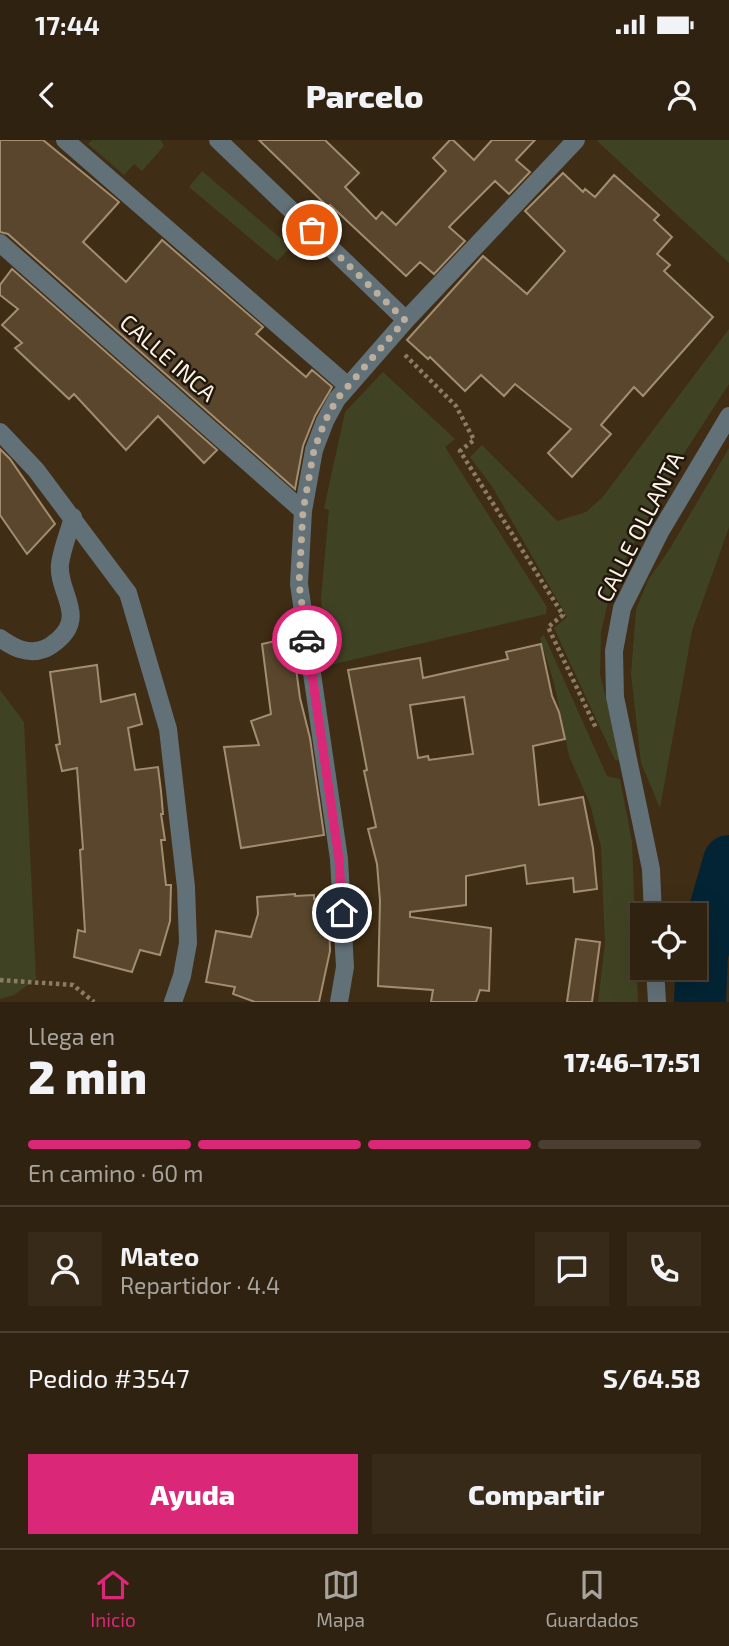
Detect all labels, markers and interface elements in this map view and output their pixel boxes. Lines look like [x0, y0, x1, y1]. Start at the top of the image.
text: 17:44 [35, 9, 100, 40]
icon: back [28, 76, 66, 114]
text: Parcelo [306, 76, 423, 114]
icon: person [663, 76, 701, 114]
pin [282, 200, 342, 260]
icon: bag [293, 211, 331, 249]
street label: CALLE INCA [115, 308, 223, 407]
street label: CALLE OLLANTA [589, 446, 689, 606]
courier [272, 605, 342, 675]
icon: car [288, 621, 326, 659]
pin [312, 883, 372, 943]
icon: home [323, 894, 361, 932]
map controls [630, 903, 707, 980]
button: locate [630, 903, 707, 980]
text: Llega en [28, 1022, 115, 1050]
text: 17:46–17:51 [564, 1046, 701, 1077]
text: 2 min [28, 1048, 147, 1103]
text: En camino · 60 m [28, 1159, 204, 1187]
button: person [28, 1232, 102, 1306]
button: chat [535, 1232, 609, 1306]
button: phone [627, 1232, 701, 1306]
text: Mateo [120, 1240, 199, 1271]
text: Repartidor · 4.4 [120, 1271, 280, 1299]
text: Pedido #3547 [28, 1362, 189, 1393]
text: S/64.58 [603, 1362, 701, 1393]
button: Ayuda [28, 1454, 358, 1534]
button: Compartir [372, 1454, 701, 1534]
tab: Inicio [90, 1566, 136, 1631]
tab: Mapa [316, 1566, 365, 1631]
tab: Guardados [545, 1566, 639, 1631]

